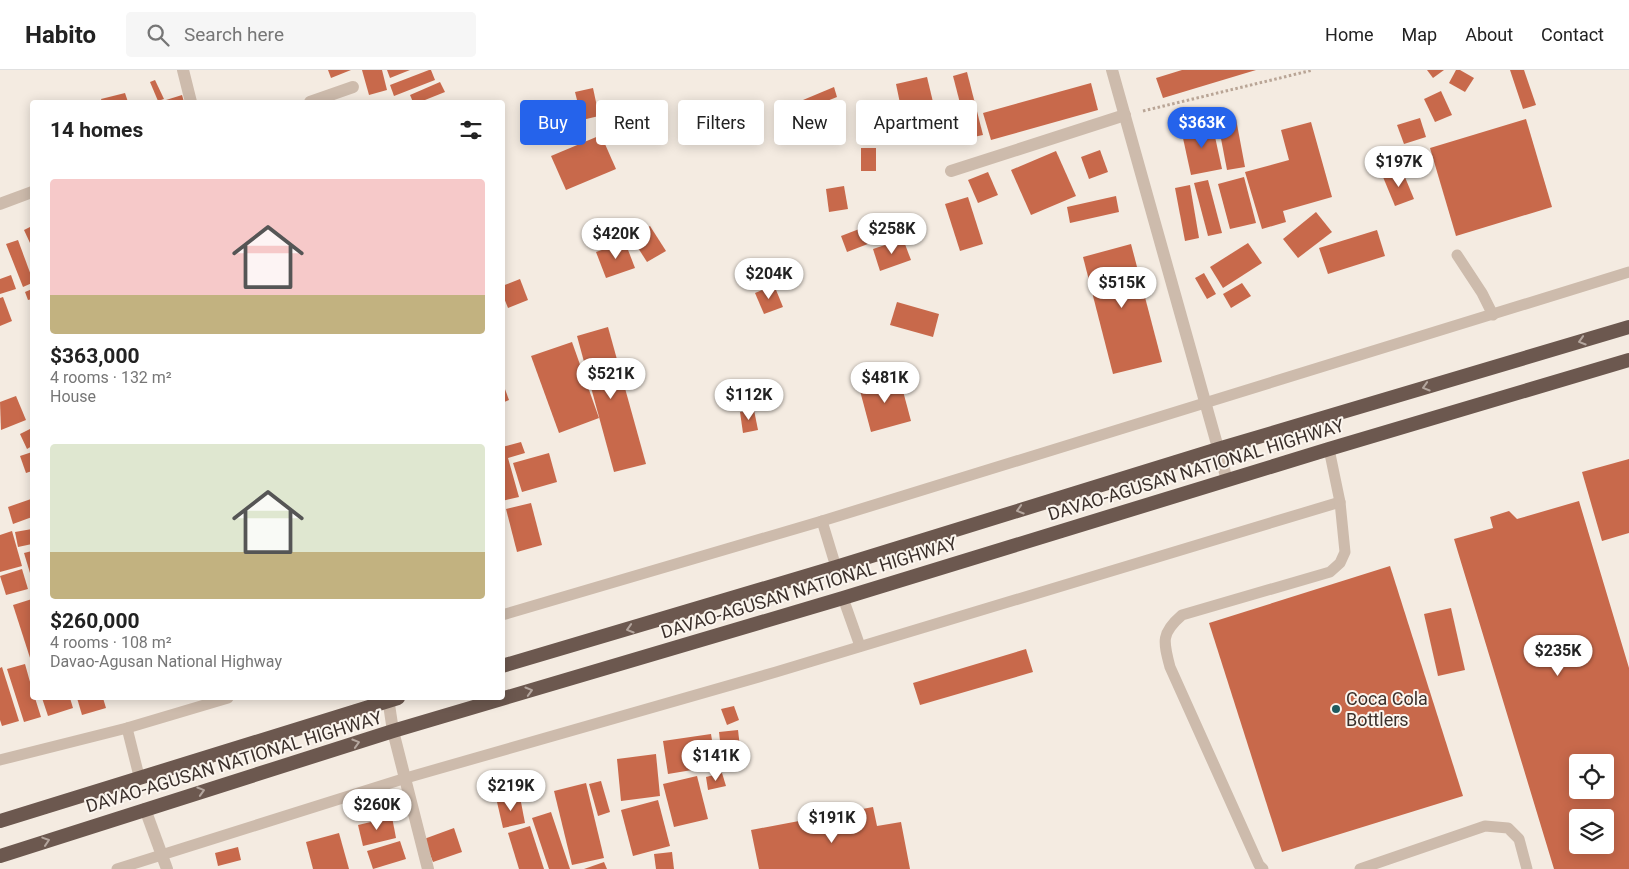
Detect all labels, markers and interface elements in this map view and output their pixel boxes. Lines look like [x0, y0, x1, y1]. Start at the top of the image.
search box [126, 12, 476, 57]
text: Habito [25, 21, 96, 49]
icon: search [144, 21, 172, 49]
text: Search here [184, 23, 284, 46]
text: Home [1325, 24, 1374, 45]
text: Map [1402, 24, 1437, 45]
text: About [1465, 24, 1513, 45]
text: Contact [1541, 24, 1604, 45]
chip: Buy [520, 100, 586, 145]
chip: Rent [596, 100, 668, 145]
chip: Filters [678, 100, 764, 145]
chip: New [774, 100, 846, 145]
chip: Apartment [856, 100, 977, 145]
pin: $363K [1167, 106, 1237, 149]
text: $363K [1179, 113, 1225, 132]
icon: filters [457, 116, 485, 144]
text: 14 homes [50, 118, 143, 142]
pin: $197K [1364, 146, 1434, 188]
text: $197K [1376, 152, 1422, 171]
icon: home [223, 212, 313, 302]
pin: $258K [857, 212, 927, 255]
pin: $420K [581, 218, 651, 260]
text: $258K [869, 219, 915, 238]
text: $420K [593, 224, 639, 243]
pin: $204K [734, 258, 804, 300]
text: $204K [746, 264, 792, 283]
pin: $515K [1087, 266, 1157, 309]
text: $515K [1099, 273, 1145, 292]
one-way arrow [1579, 336, 1587, 346]
text: $363,000 [50, 344, 140, 368]
pin: $521K [576, 358, 646, 400]
pin: $481K [850, 362, 920, 404]
text: $521K [588, 364, 634, 383]
text: 4 rooms · 132 m² [50, 368, 172, 387]
text: $481K [862, 368, 908, 387]
pin: $112K [714, 378, 784, 421]
one-way arrow [1423, 382, 1431, 392]
text: $112K [726, 385, 772, 404]
text: House [50, 387, 96, 406]
street label: DAVAO-AGUSAN NATIONAL HIGHWAY [1045, 414, 1347, 525]
icon: home [223, 477, 313, 567]
one-way arrow [1016, 505, 1024, 515]
street label: DAVAO-AGUSAN NATIONAL HIGHWAY [658, 532, 960, 643]
text: $260,000 [50, 609, 140, 633]
one-way arrow [626, 623, 634, 633]
text: 4 rooms · 108 m² [50, 633, 172, 652]
pin: $235K [1523, 634, 1593, 677]
text: $235K [1535, 641, 1581, 660]
text: Davao-Agusan National Highway [50, 652, 282, 671]
one-way arrow [524, 687, 532, 697]
place label: Coca Cola Bottlers [1346, 688, 1428, 730]
marker: Coca Cola Bottlers [1330, 703, 1342, 715]
street label: DAVAO-AGUSAN NATIONAL HIGHWAY [83, 706, 385, 817]
one-way arrow [352, 738, 360, 748]
pin: $141K [681, 740, 751, 782]
text: $141K [693, 746, 739, 765]
map controls [1569, 754, 1614, 854]
button: locate [1569, 754, 1614, 799]
pin: $219K [476, 770, 546, 812]
text: $219K [488, 776, 534, 795]
one-way arrow [196, 787, 205, 797]
pin: $260K [342, 788, 412, 831]
text: $260K [354, 795, 400, 814]
pin: $191K [797, 802, 867, 844]
text: $191K [809, 808, 855, 827]
button: layers [1569, 809, 1614, 854]
one-way arrow [42, 836, 50, 846]

